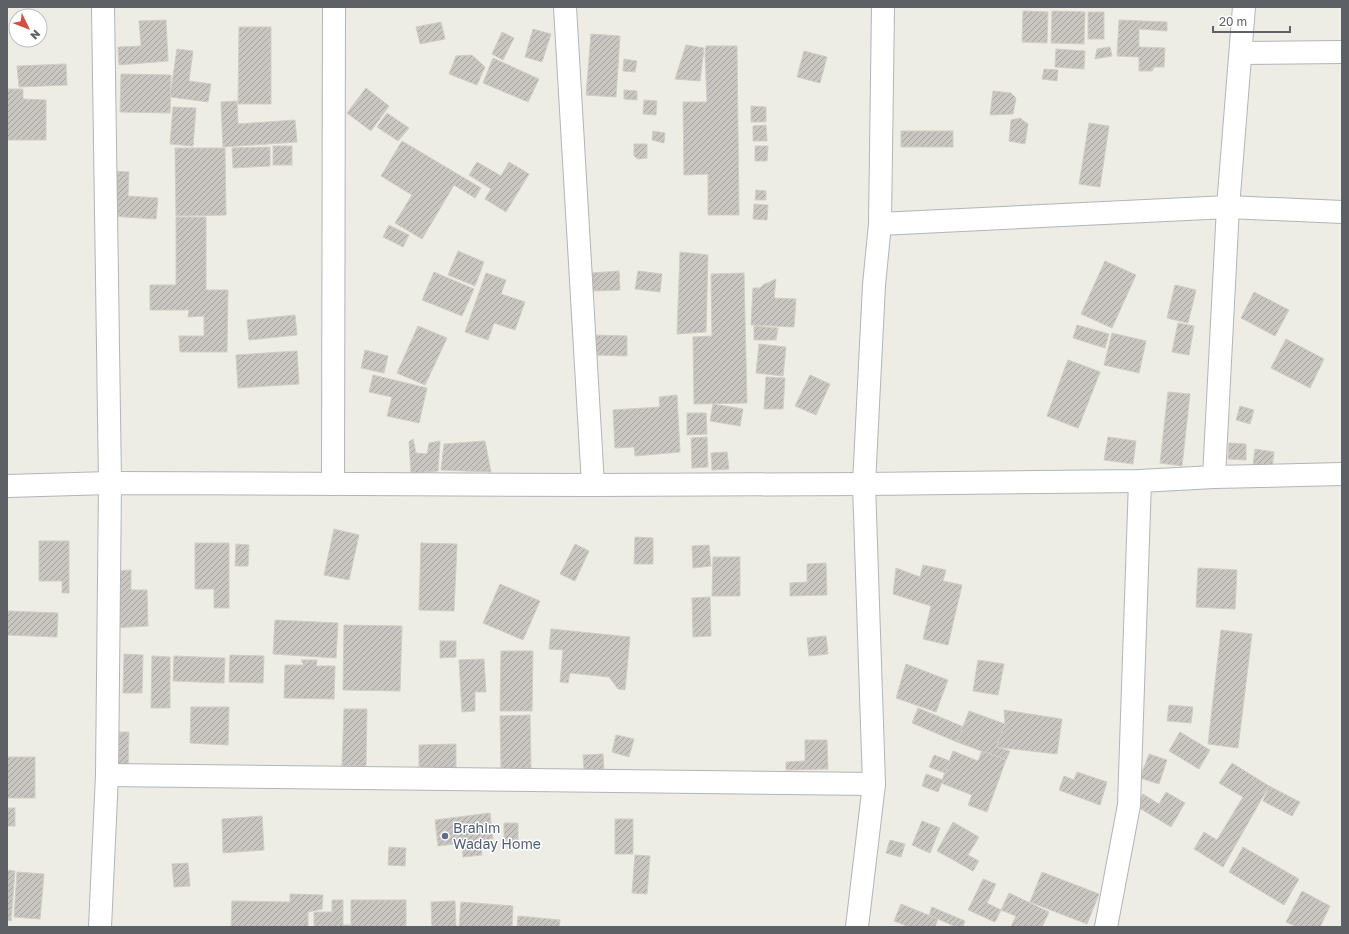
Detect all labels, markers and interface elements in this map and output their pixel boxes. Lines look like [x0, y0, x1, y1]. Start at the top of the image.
north arrow [8, 8, 48, 48]
scale bar [1213, 8, 1290, 34]
text: 20 m [1219, 14, 1247, 29]
text: N [28, 28, 43, 43]
place label: Brahim Waday Home [453, 819, 541, 852]
marker: Brahim Waday Home [440, 831, 450, 841]

